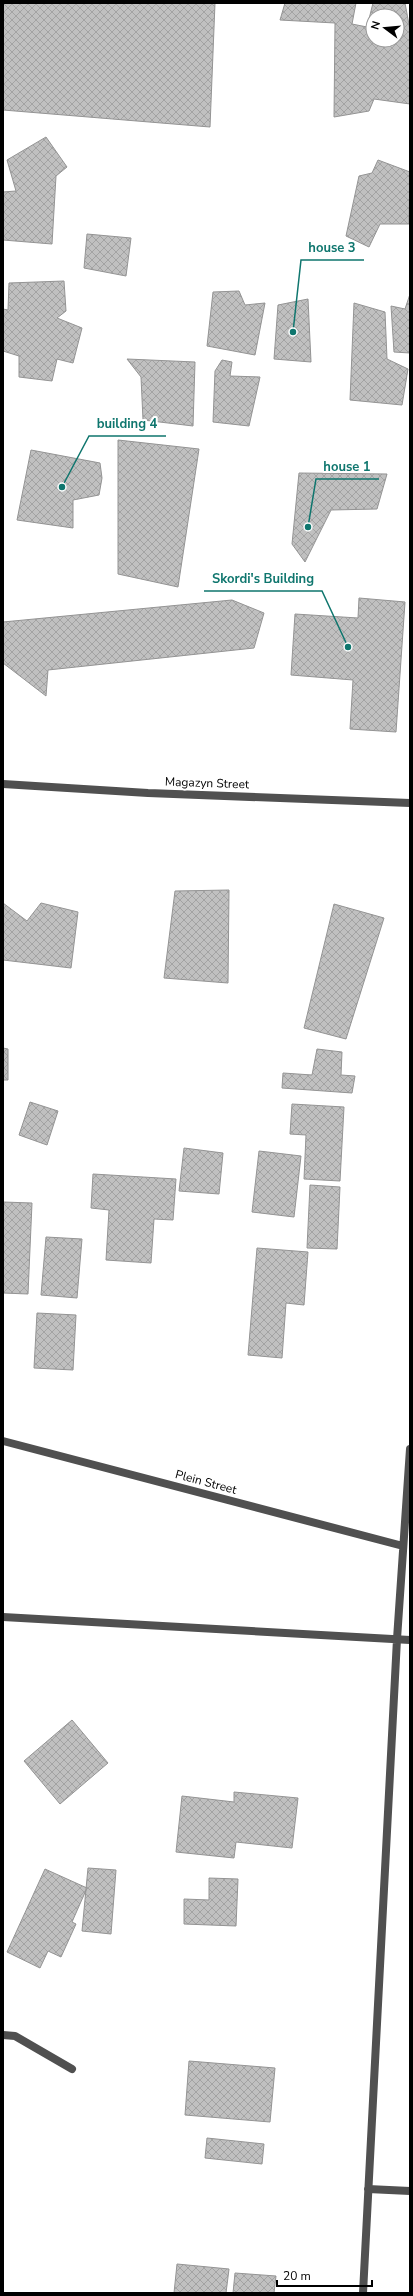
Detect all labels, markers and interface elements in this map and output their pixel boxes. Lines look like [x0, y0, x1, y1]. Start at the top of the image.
north arrow [365, 8, 405, 48]
text: N [368, 19, 384, 31]
callout: house 3 [301, 235, 364, 260]
text: house 3 [308, 239, 356, 257]
callout: building 4 [89, 411, 166, 436]
text: building 4 [97, 415, 158, 433]
callout: house 1 [316, 454, 379, 479]
text: house 1 [323, 458, 371, 476]
callout: Skordi's Building [204, 566, 322, 591]
text: Skordi's Building [212, 570, 314, 588]
street label: Magazyn Street [165, 774, 250, 792]
street label: Plein Street [174, 1466, 239, 1498]
scale bar [277, 2262, 372, 2288]
text: 20 m [283, 2268, 311, 2284]

